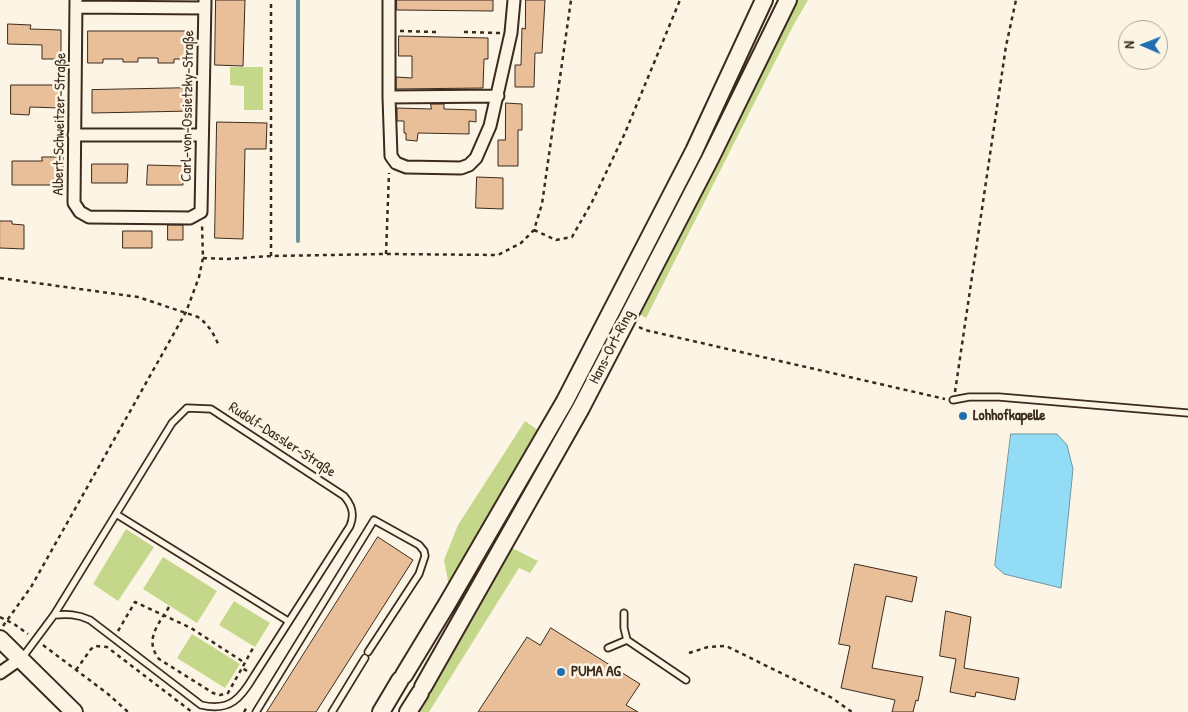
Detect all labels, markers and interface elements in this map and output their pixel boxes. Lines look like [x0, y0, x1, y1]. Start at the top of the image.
north arrow [1118, 20, 1168, 70]
street label: Carl-von-Ossietzky-Straße [178, 30, 198, 182]
text: N [1119, 41, 1138, 49]
street label: Albert-Schweitzer-Straße [50, 52, 70, 196]
street label: Hans-Ort-Ring [586, 307, 638, 387]
street label: Rudolf-Dassler-Straße [225, 399, 339, 481]
place label: Lohhofkapelle [973, 407, 1046, 425]
marker: Lohhofkapelle [957, 410, 969, 422]
place label: PUMA AG [571, 663, 621, 681]
marker: PUMA AG [555, 666, 567, 678]

